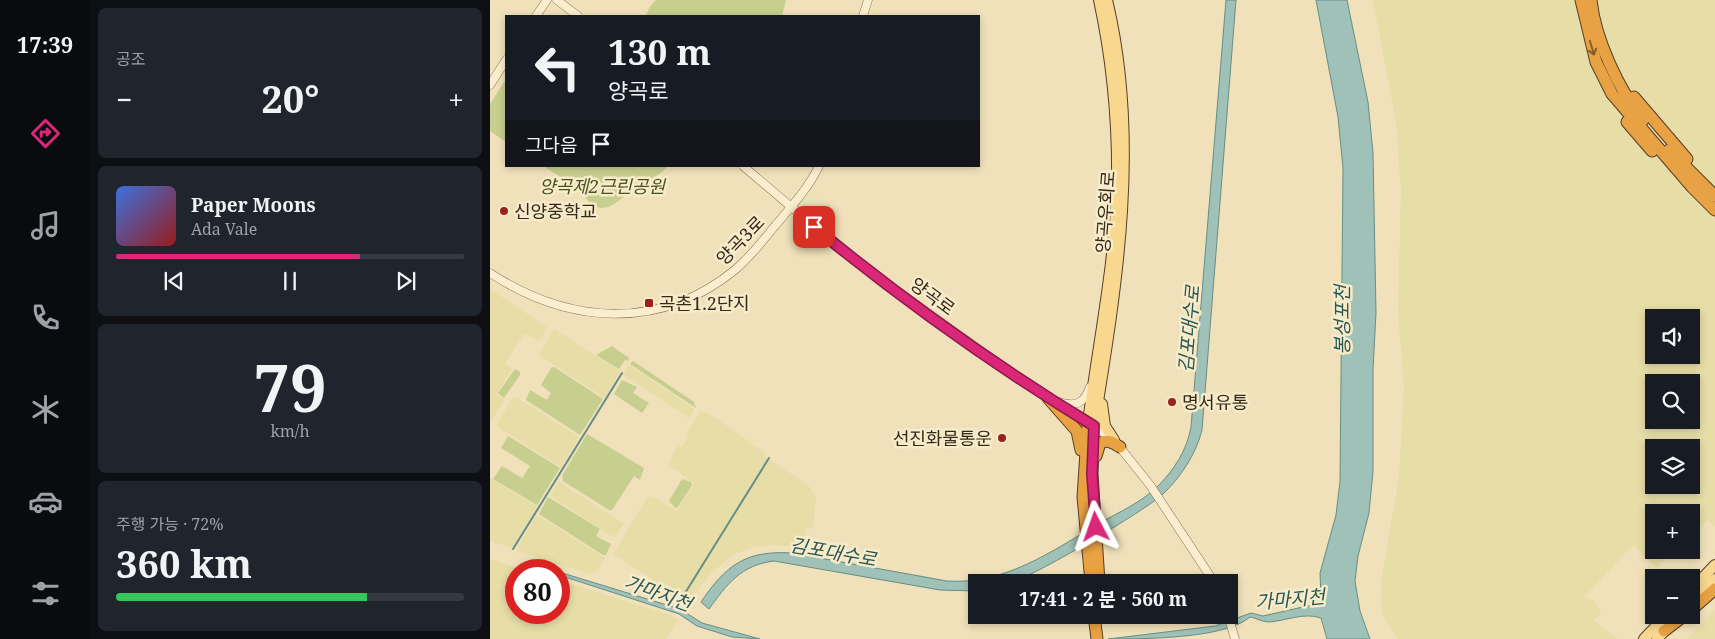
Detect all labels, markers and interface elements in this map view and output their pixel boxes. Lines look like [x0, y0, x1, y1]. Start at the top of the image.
text: 130 m [608, 28, 711, 75]
text: 17:39 [17, 29, 73, 59]
icon: left [525, 35, 590, 100]
one-way arrow [1587, 39, 1597, 55]
text: 공조 [116, 48, 145, 70]
text: 20° [261, 72, 319, 124]
text: 양곡로 [608, 75, 669, 105]
text: − [116, 80, 132, 118]
text: + [448, 80, 464, 118]
icon: directions [28, 116, 63, 151]
icon: arrive [587, 130, 615, 158]
text: 그다음 [525, 132, 577, 158]
street label: 양곡우회로 [1090, 170, 1120, 254]
park label: 양곡제2근린공원 [539, 174, 666, 198]
text: Paper Moons [191, 192, 316, 218]
place label: 신양중학교 [514, 199, 597, 223]
marker: 신양중학교 [498, 205, 510, 217]
pin [793, 206, 835, 248]
icon: music [28, 208, 63, 243]
street label: 양곡3로 [711, 210, 769, 270]
icon: arrive [800, 213, 828, 241]
text: Ada Vale [191, 218, 257, 240]
icon: previous [160, 267, 188, 295]
icon: pause [276, 267, 304, 295]
icon: next [392, 267, 420, 295]
street label: 양곡로 [906, 272, 960, 320]
water label: 김포대수로 [1172, 283, 1206, 374]
water label: 봉성포천 [1329, 284, 1355, 355]
place label: 곡촌1.2단지 [659, 291, 750, 315]
marker: 곡촌1.2단지 [643, 297, 655, 309]
icon: phone [28, 300, 63, 335]
map controls [1645, 309, 1700, 624]
button: sound [1645, 309, 1700, 364]
text: 79 [253, 343, 327, 431]
button: search [1645, 374, 1700, 429]
place label: 명서유통 [1182, 390, 1248, 414]
icon: climate [28, 392, 63, 427]
marker: 명서유통 [1166, 396, 1178, 408]
text: km/h [270, 420, 310, 442]
place label: 선진화물통운 [893, 426, 992, 450]
marker: 선진화물통운 [996, 432, 1008, 444]
button: layers [1645, 439, 1700, 494]
icon: car [28, 484, 63, 519]
position arrow [1069, 500, 1121, 552]
button: + [1645, 504, 1700, 559]
text: 주행 가능 · 72% [116, 513, 224, 535]
water label: 김포대수로 [788, 532, 880, 573]
text: 360 km [116, 537, 252, 589]
speed limit sign: 80 [505, 559, 570, 624]
water label: 가마지천 [621, 569, 697, 618]
button: − [1645, 569, 1700, 624]
icon: filters [28, 576, 63, 611]
water label: 가마지천 [1254, 583, 1327, 615]
text: 17:41 · 2 분 · 560 m [1019, 586, 1187, 612]

